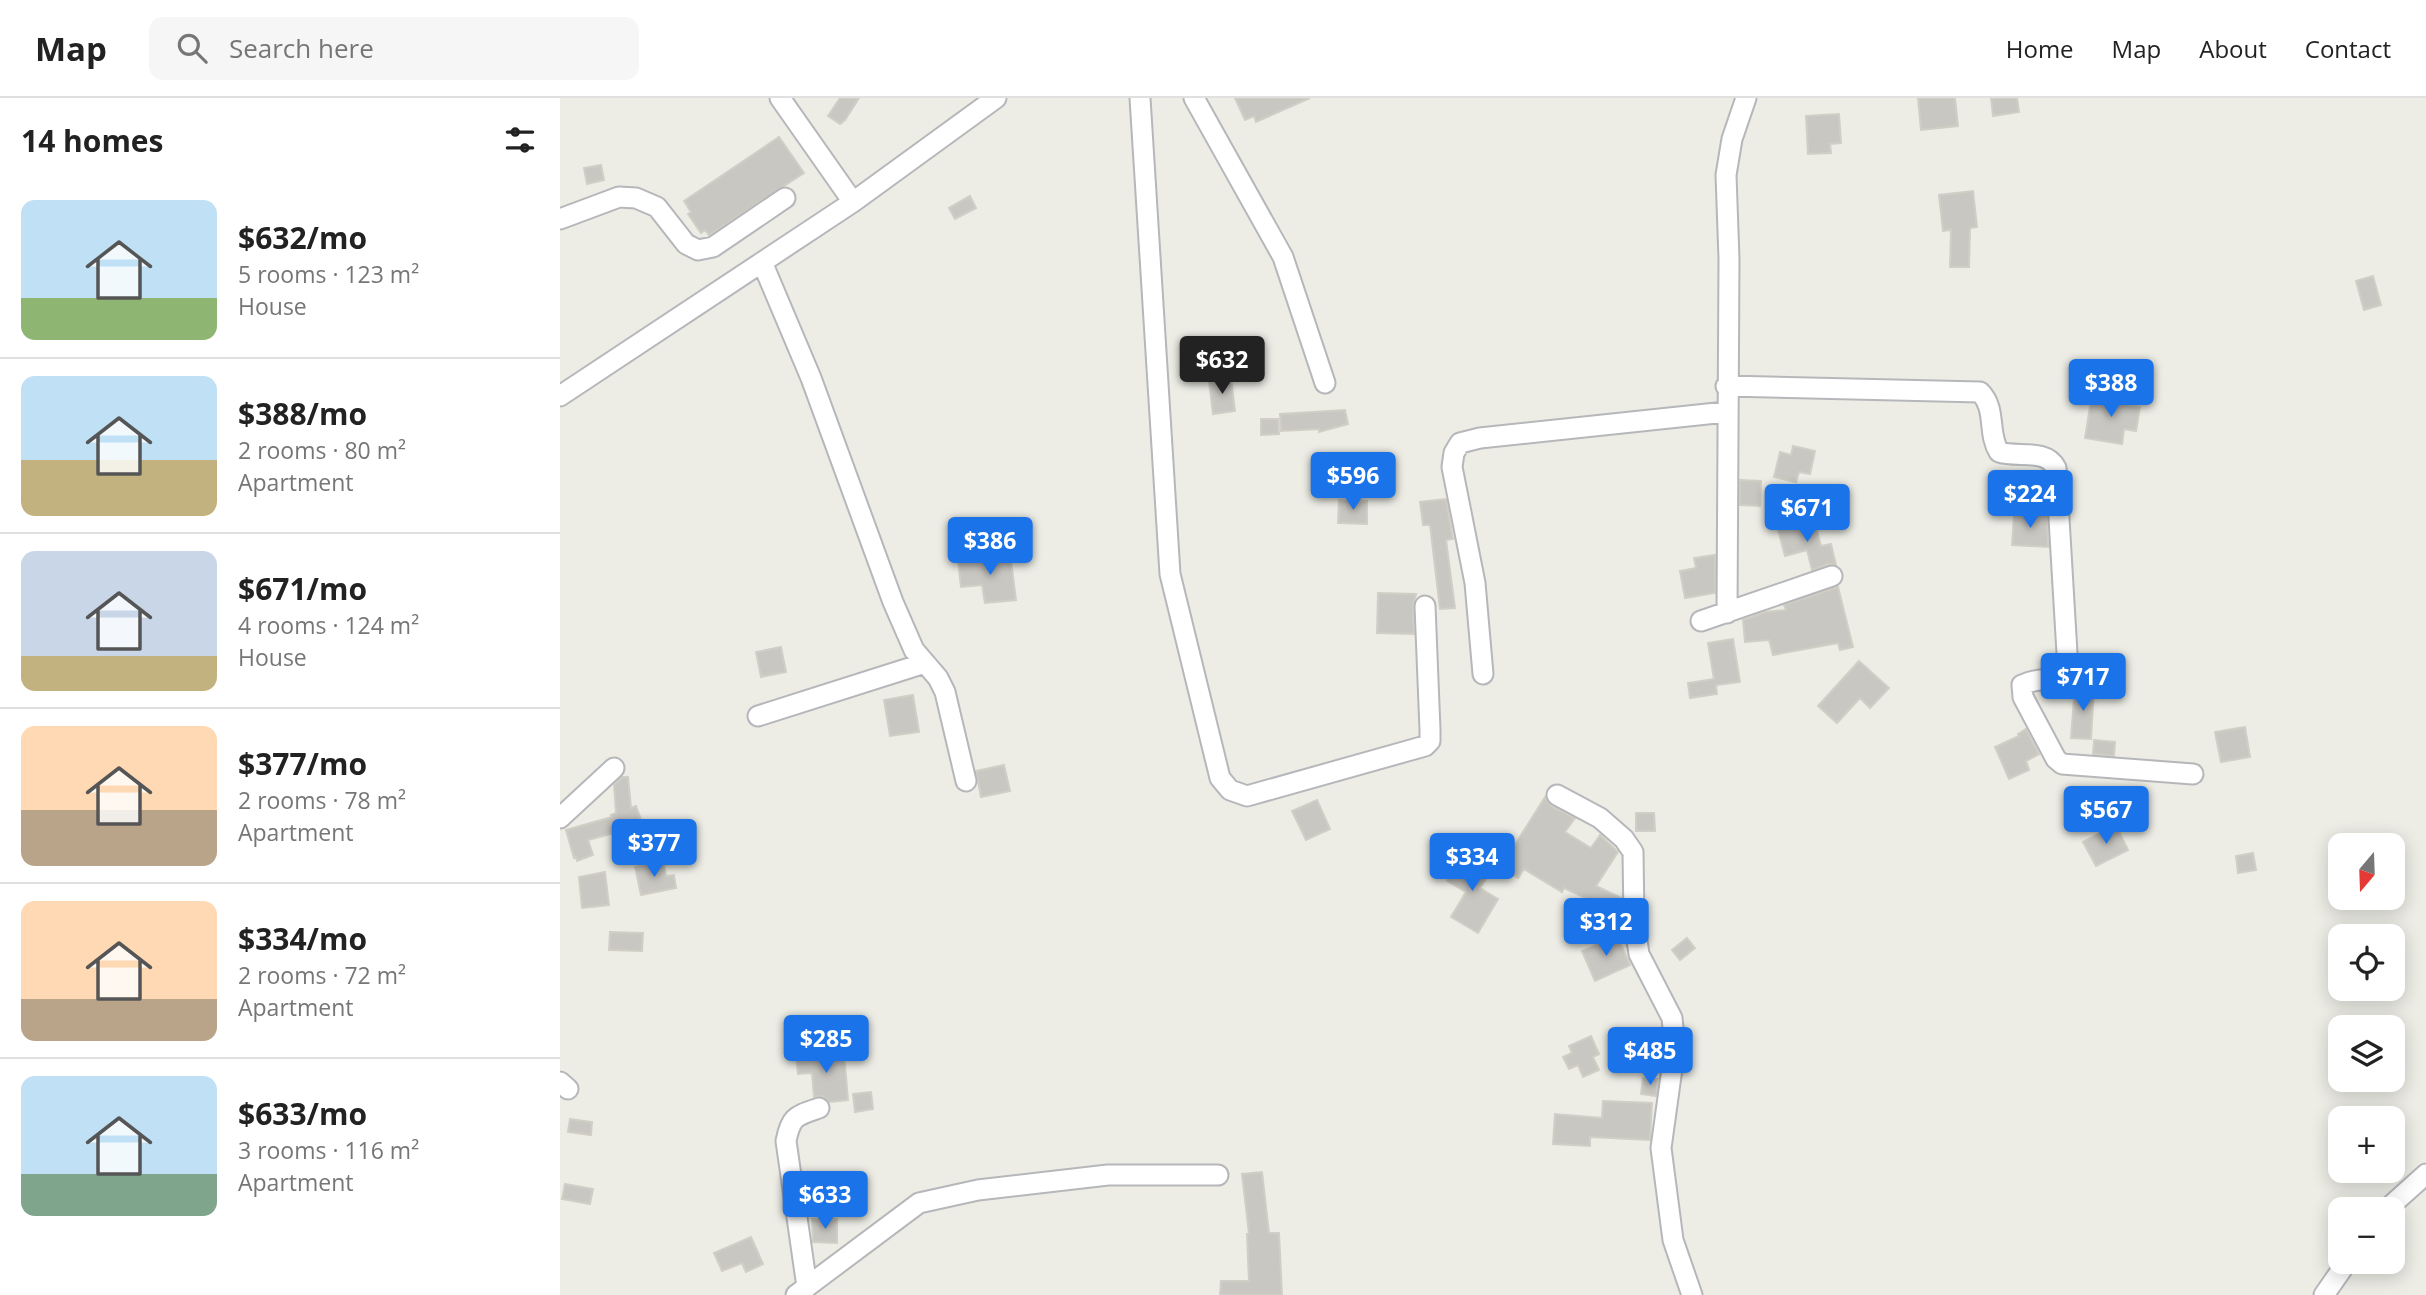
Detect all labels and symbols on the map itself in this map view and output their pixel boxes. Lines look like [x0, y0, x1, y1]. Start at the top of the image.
pin: $632 [1181, 336, 1263, 396]
pin: $388 [2070, 360, 2152, 419]
pin: $596 [1312, 452, 1394, 512]
pin: $224 [1989, 470, 2071, 530]
pin: $671 [1766, 484, 1848, 544]
pin: $386 [949, 518, 1031, 577]
pin: $717 [2042, 654, 2124, 713]
pin: $567 [2065, 786, 2147, 846]
pin: $377 [613, 820, 695, 879]
north arrow [2328, 833, 2404, 910]
pin: $334 [1431, 834, 1513, 893]
pin: $312 [1565, 898, 1647, 958]
pin: $285 [785, 1016, 867, 1075]
pin: $485 [1609, 1028, 1691, 1087]
pin: $633 [784, 1172, 866, 1231]

